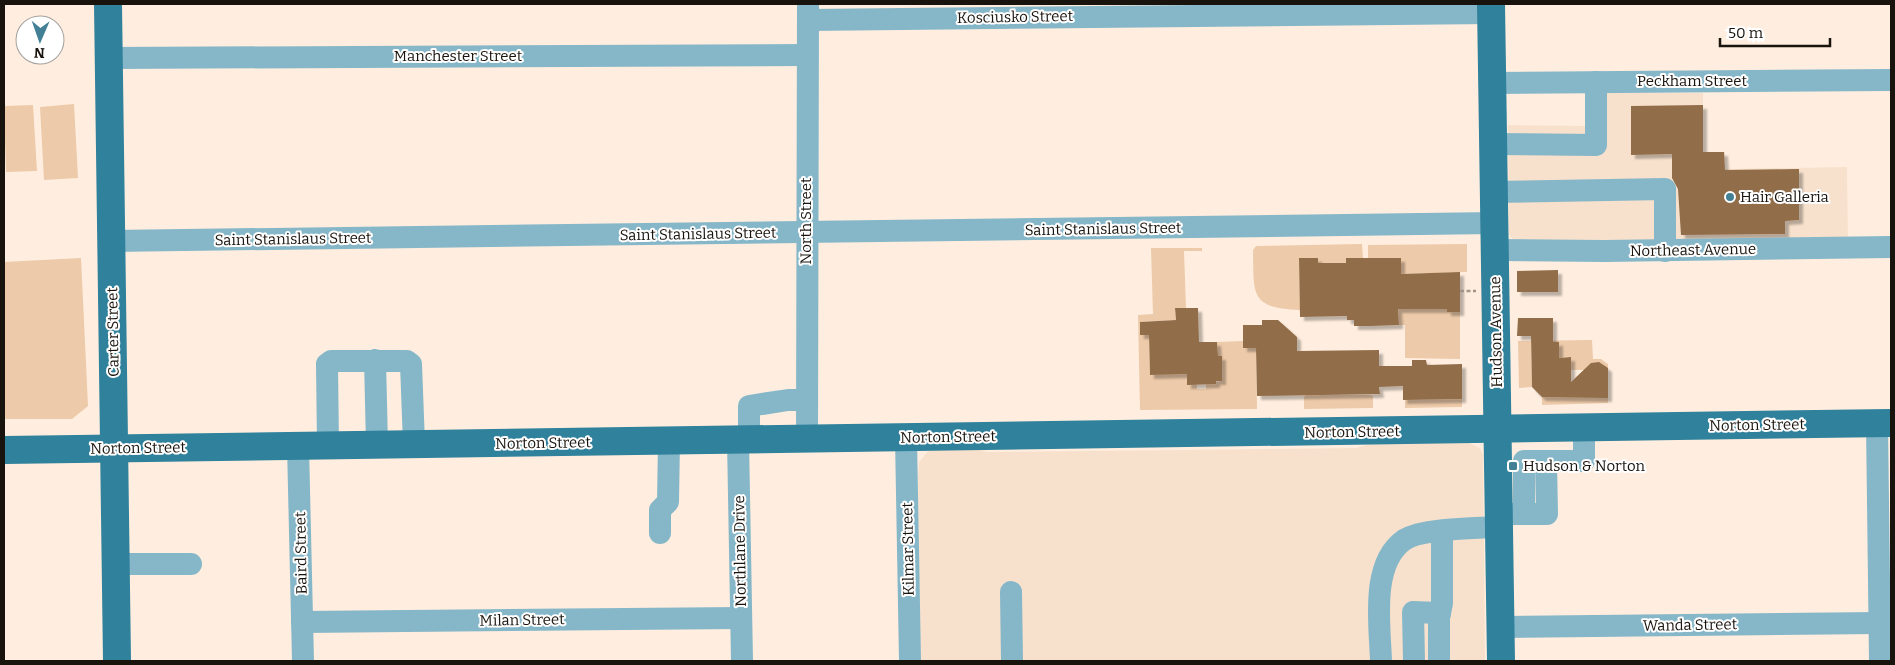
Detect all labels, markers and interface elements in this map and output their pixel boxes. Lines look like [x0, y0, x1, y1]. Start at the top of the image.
street label: Kosciusko Street [957, 7, 1074, 27]
north arrow [15, 15, 65, 65]
scale bar [1720, 15, 1830, 47]
text: 50 m [1728, 24, 1764, 42]
text: N [34, 44, 45, 61]
street label: Manchester Street [394, 47, 523, 65]
street label: Peckham Street [1637, 72, 1747, 90]
street label: North Street [797, 177, 815, 264]
place label: Hair Galleria [1740, 188, 1829, 206]
marker: Hair Galleria [1724, 191, 1736, 203]
street label: Saint Stanislaus Street [1024, 219, 1182, 239]
street label: Saint Stanislaus Street [619, 224, 777, 244]
street label: Saint Stanislaus Street [214, 229, 372, 249]
street label: Northeast Avenue [1630, 240, 1756, 260]
street label: Hudson Avenue [1486, 276, 1506, 388]
street label: Carter Street [103, 286, 123, 377]
street label: Norton Street [1709, 415, 1806, 435]
street label: Norton Street [1304, 422, 1401, 442]
street label: Norton Street [900, 427, 997, 447]
street label: Norton Street [495, 433, 592, 453]
street label: Norton Street [90, 438, 187, 458]
place label: Hudson & Norton [1523, 457, 1646, 475]
marker: Hudson & Norton [1507, 460, 1519, 472]
street label: Northlane Drive [730, 495, 750, 607]
street label: Kilmar Street [898, 501, 918, 596]
street label: Baird Street [291, 511, 311, 594]
street label: Milan Street [479, 610, 565, 630]
street label: Wanda Street [1643, 615, 1738, 635]

